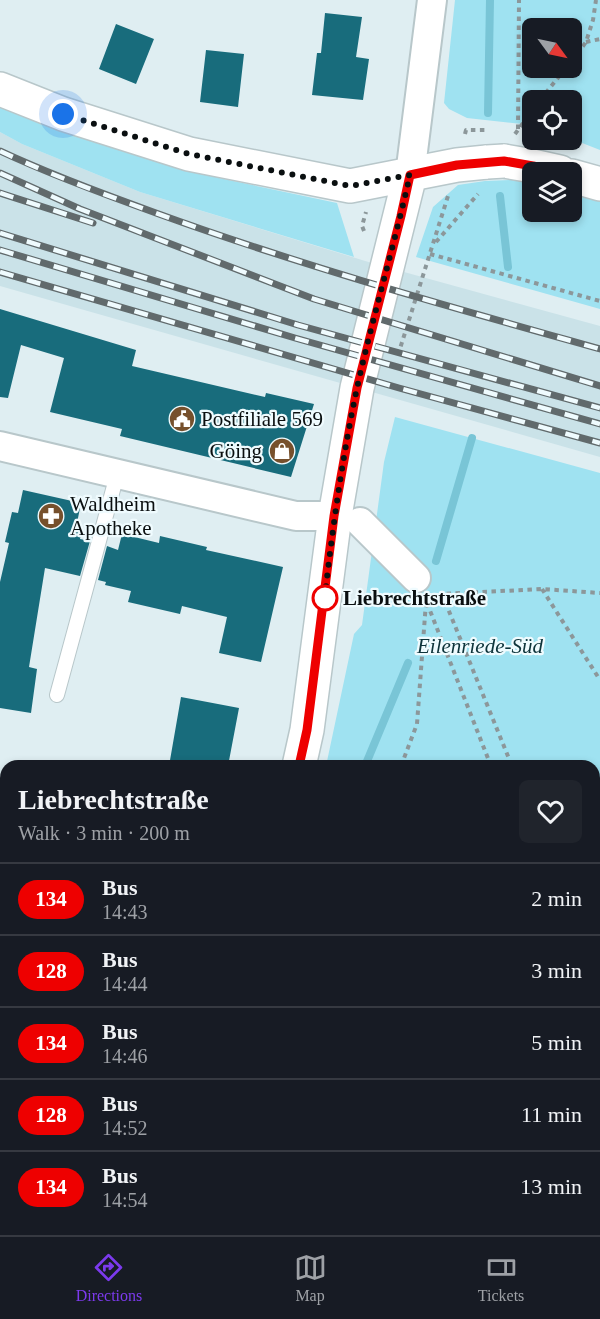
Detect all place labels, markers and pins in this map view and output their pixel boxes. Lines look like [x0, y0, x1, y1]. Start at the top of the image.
public building icon: Postfiliale 569 [167, 404, 197, 434]
place label: Postfiliale 569 [201, 407, 323, 431]
shop icon: Göing [267, 436, 297, 466]
place label: Göing [210, 439, 263, 463]
place label: Waldheim Apotheke [70, 492, 156, 540]
pharmacy icon: Waldheim Apotheke [36, 501, 66, 531]
marker: Liebrechtstraße [312, 585, 338, 611]
place label: Liebrechtstraße [343, 586, 486, 610]

